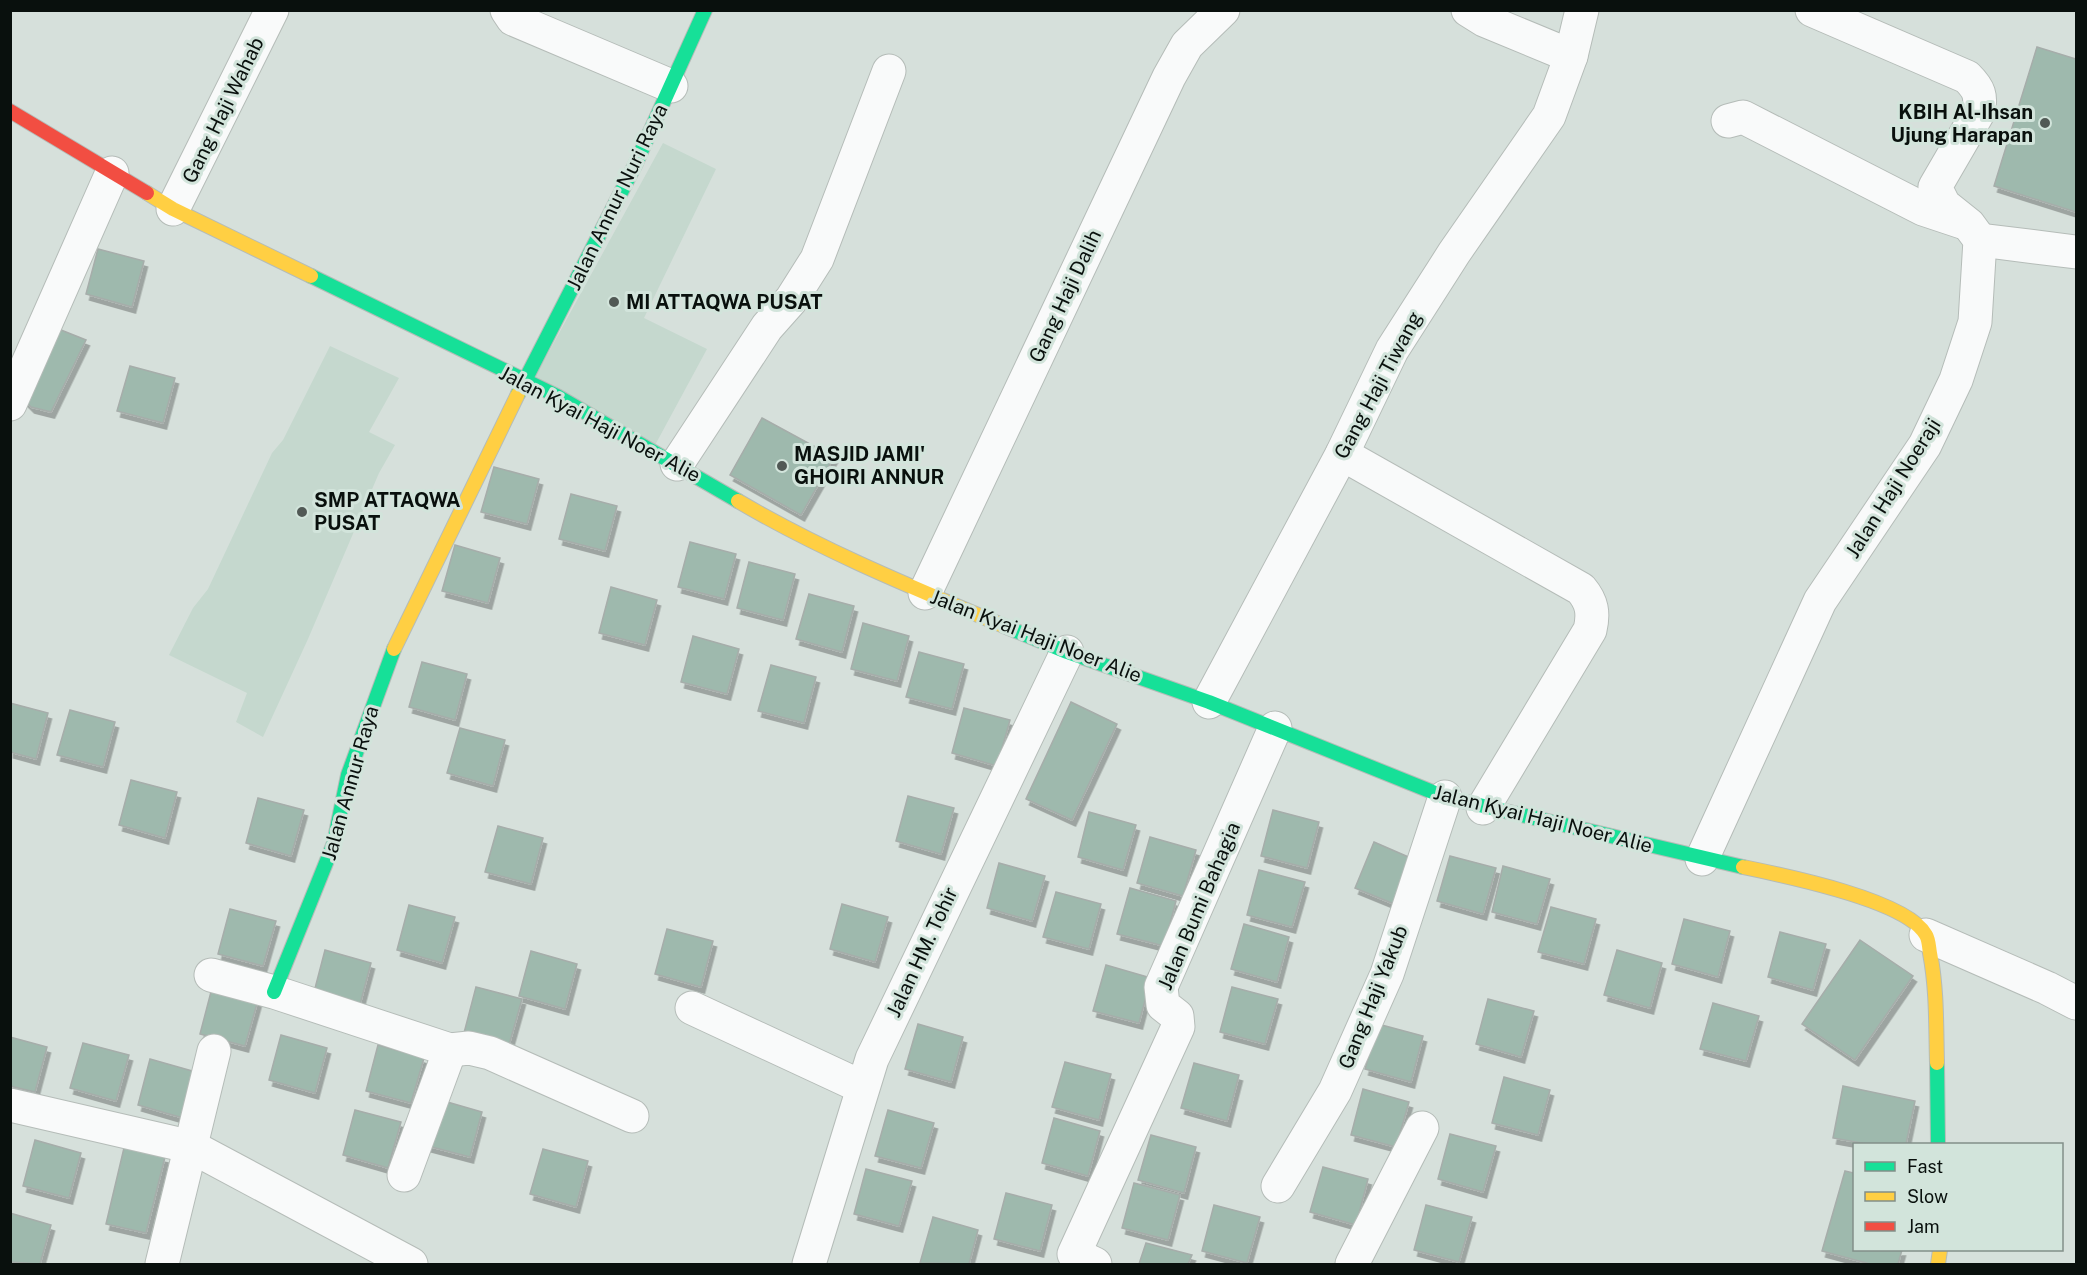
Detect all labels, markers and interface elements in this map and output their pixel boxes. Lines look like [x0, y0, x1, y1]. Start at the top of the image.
street label: Gang Haji Wahab [177, 33, 269, 187]
street label: Jalan Annur Nuri Raya [562, 100, 672, 294]
place label: KBIH Al-Ihsan Ujung Harapan [1891, 100, 2033, 147]
marker: KBIH Al-Ihsan Ujung Harapan [2038, 116, 2052, 130]
street label: Gang Haji Dalih [1024, 226, 1106, 366]
place label: MI ATTAQWA PUSAT [626, 290, 823, 314]
marker: MI ATTAQWA PUSAT [607, 295, 621, 309]
street label: Gang Haji Tiwang [1329, 307, 1427, 463]
street label: Jalan Kyai Haji Noer Alie [495, 361, 705, 487]
street label: Jalan Haji Noeraji [1840, 414, 1946, 562]
place label: MASJID JAMI' GHOIRI ANNUR [794, 442, 945, 489]
marker: MASJID JAMI' GHOIRI ANNUR [775, 459, 789, 473]
place label: SMP ATTAQWA PUSAT [314, 488, 460, 535]
marker: SMP ATTAQWA PUSAT [295, 505, 309, 519]
street label: Jalan Kyai Haji Noer Alie [927, 585, 1145, 687]
street label: Jalan Annur Raya [316, 703, 384, 863]
street label: Jalan Kyai Haji Noer Alie [1431, 780, 1655, 858]
street label: Jalan Bumi Bahagia [1153, 818, 1245, 994]
street label: Jalan HM. Tohir [881, 883, 963, 1021]
street label: Gang Haji Yakub [1333, 922, 1413, 1072]
legend [1853, 1143, 2063, 1251]
text: Fast [1907, 1156, 1943, 1177]
text: Slow [1907, 1186, 1948, 1207]
text: Jam [1907, 1216, 1940, 1237]

